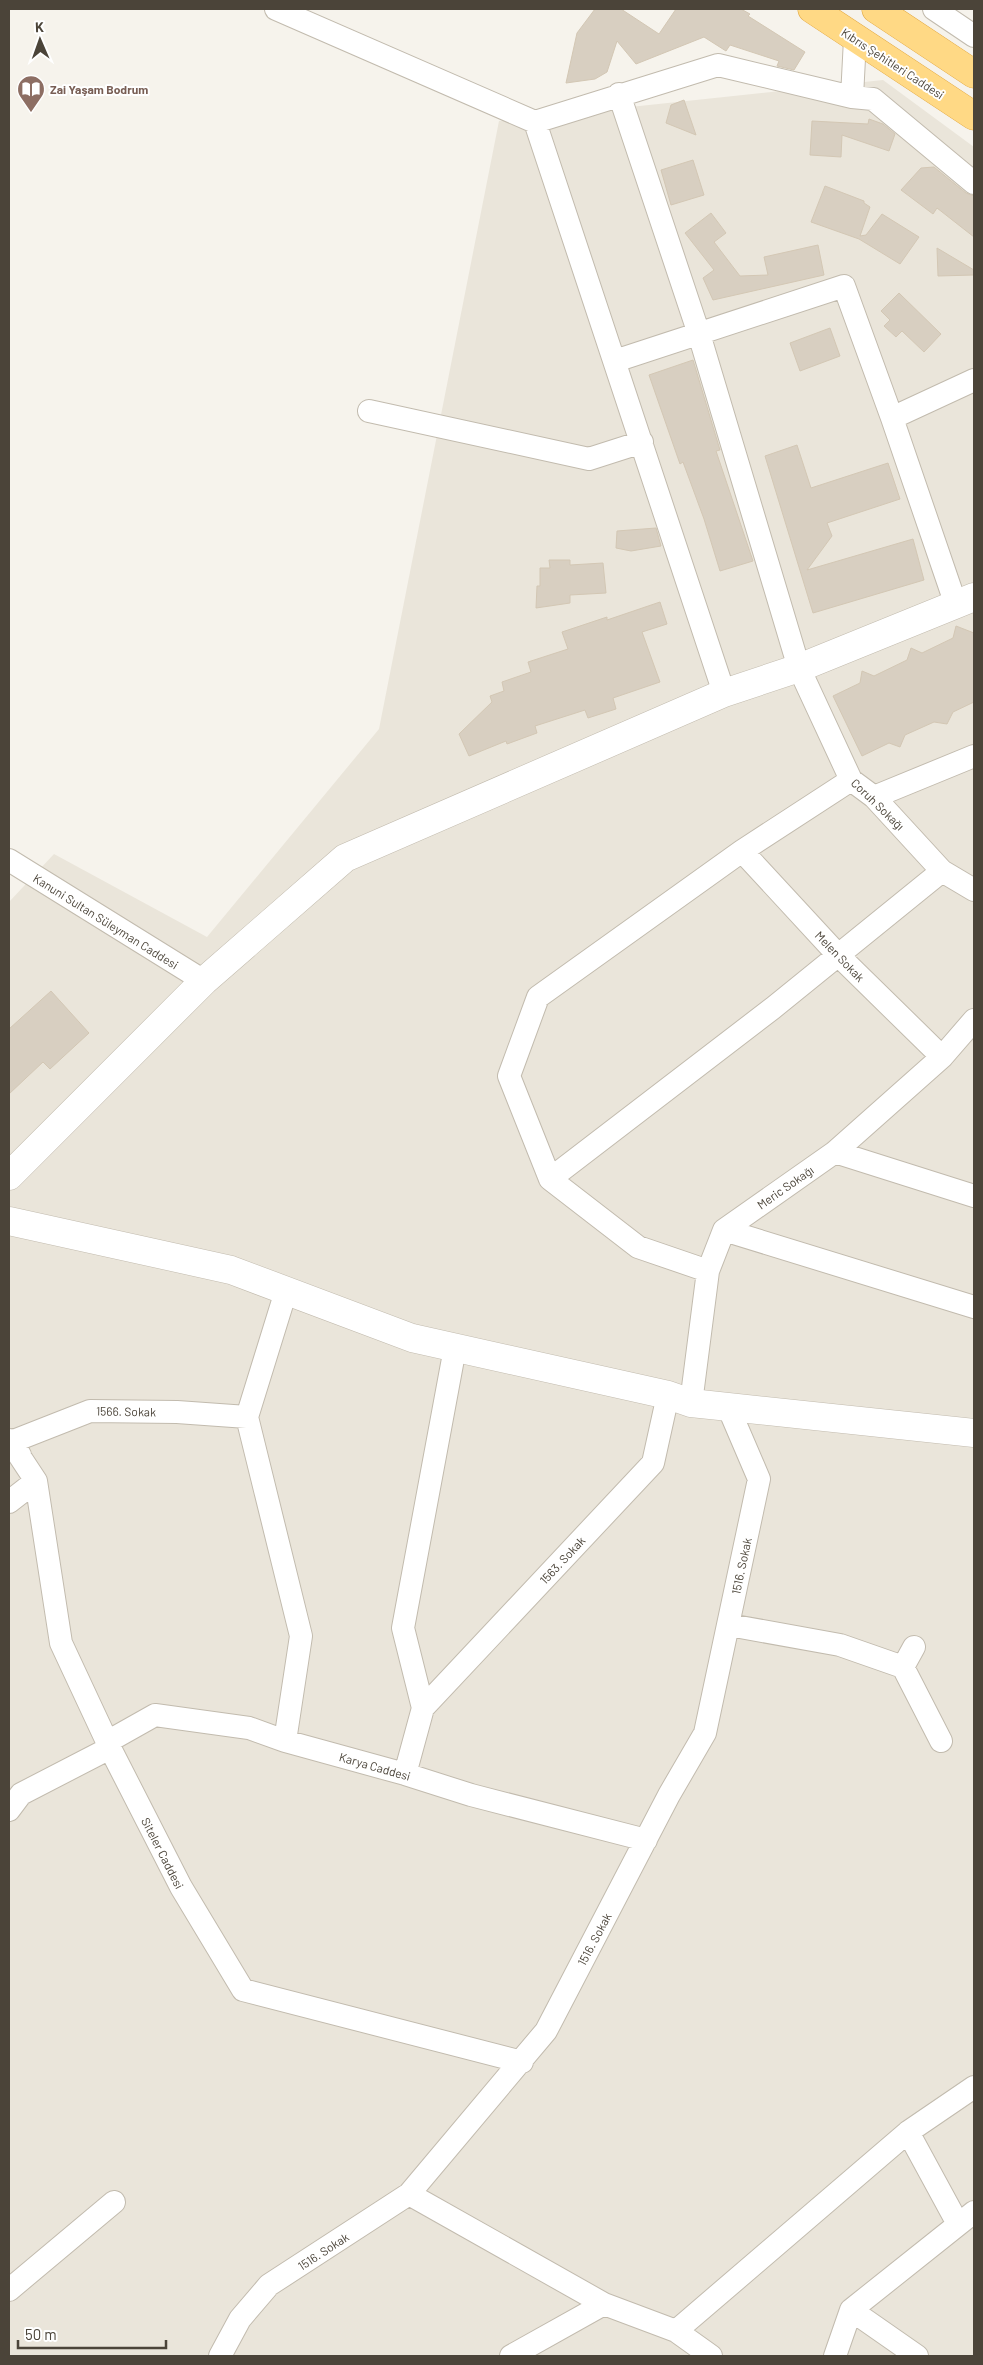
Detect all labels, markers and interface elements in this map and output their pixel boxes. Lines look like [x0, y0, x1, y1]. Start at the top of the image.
north arrow [15, 15, 65, 65]
text: K [35, 18, 44, 35]
street label: Kıbrıs Şehitleri Caddesi [839, 25, 947, 101]
library icon: Zai Yaşam Bodrum [16, 74, 46, 113]
place label: Zai Yaşam Bodrum [50, 82, 148, 96]
street label: Coruh Sokağı [849, 775, 907, 833]
street label: Kanuni Sultan Süleyman Caddesi [31, 870, 181, 972]
street label: Melen Sokak [813, 928, 867, 984]
street label: Meric Sokağı [754, 1162, 816, 1212]
street label: 1566. Sokak [96, 1403, 156, 1419]
street label: 1563. Sokak [536, 1533, 588, 1587]
street label: 1516. Sokak [728, 1536, 754, 1596]
street label: Karya Caddesi [338, 1749, 412, 1783]
street label: Siteler Caddesi [139, 1815, 187, 1891]
street label: 1516. Sokak [574, 1910, 614, 1968]
street label: 1516. Sokak [295, 2229, 351, 2273]
scale bar [18, 2318, 165, 2350]
text: 50 m [25, 2325, 57, 2343]

